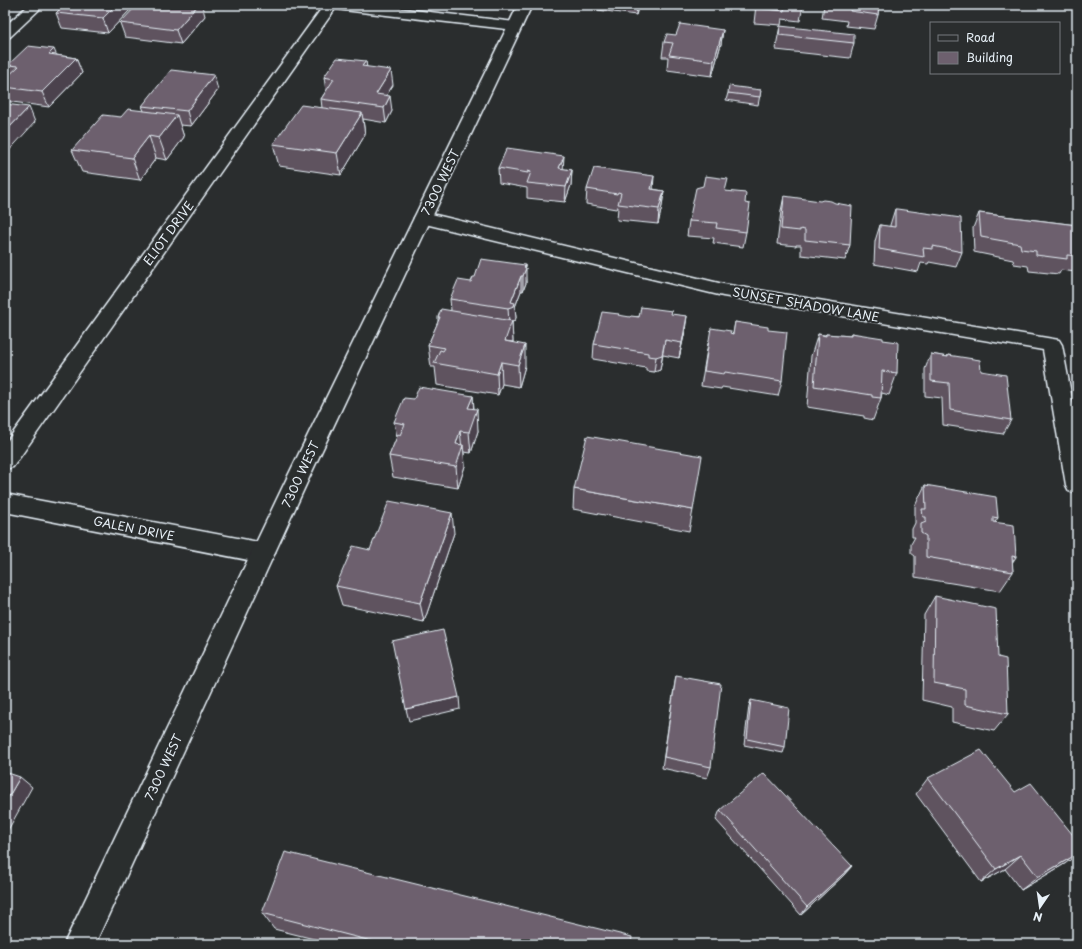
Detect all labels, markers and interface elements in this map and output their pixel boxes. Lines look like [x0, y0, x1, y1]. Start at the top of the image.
legend [930, 22, 1060, 74]
text: Road [966, 28, 995, 46]
text: Building [966, 48, 1013, 66]
street label: 7300 WEST [416, 145, 464, 218]
street label: ELIOT DRIVE [138, 197, 198, 269]
street label: SUNSET SHADOW LANE [731, 282, 881, 326]
street label: 7300 WEST [277, 437, 324, 510]
street label: GALEN DRIVE [92, 511, 176, 545]
street label: 7300 WEST [140, 730, 187, 803]
north arrow [1020, 887, 1060, 927]
text: N [1031, 908, 1044, 926]

